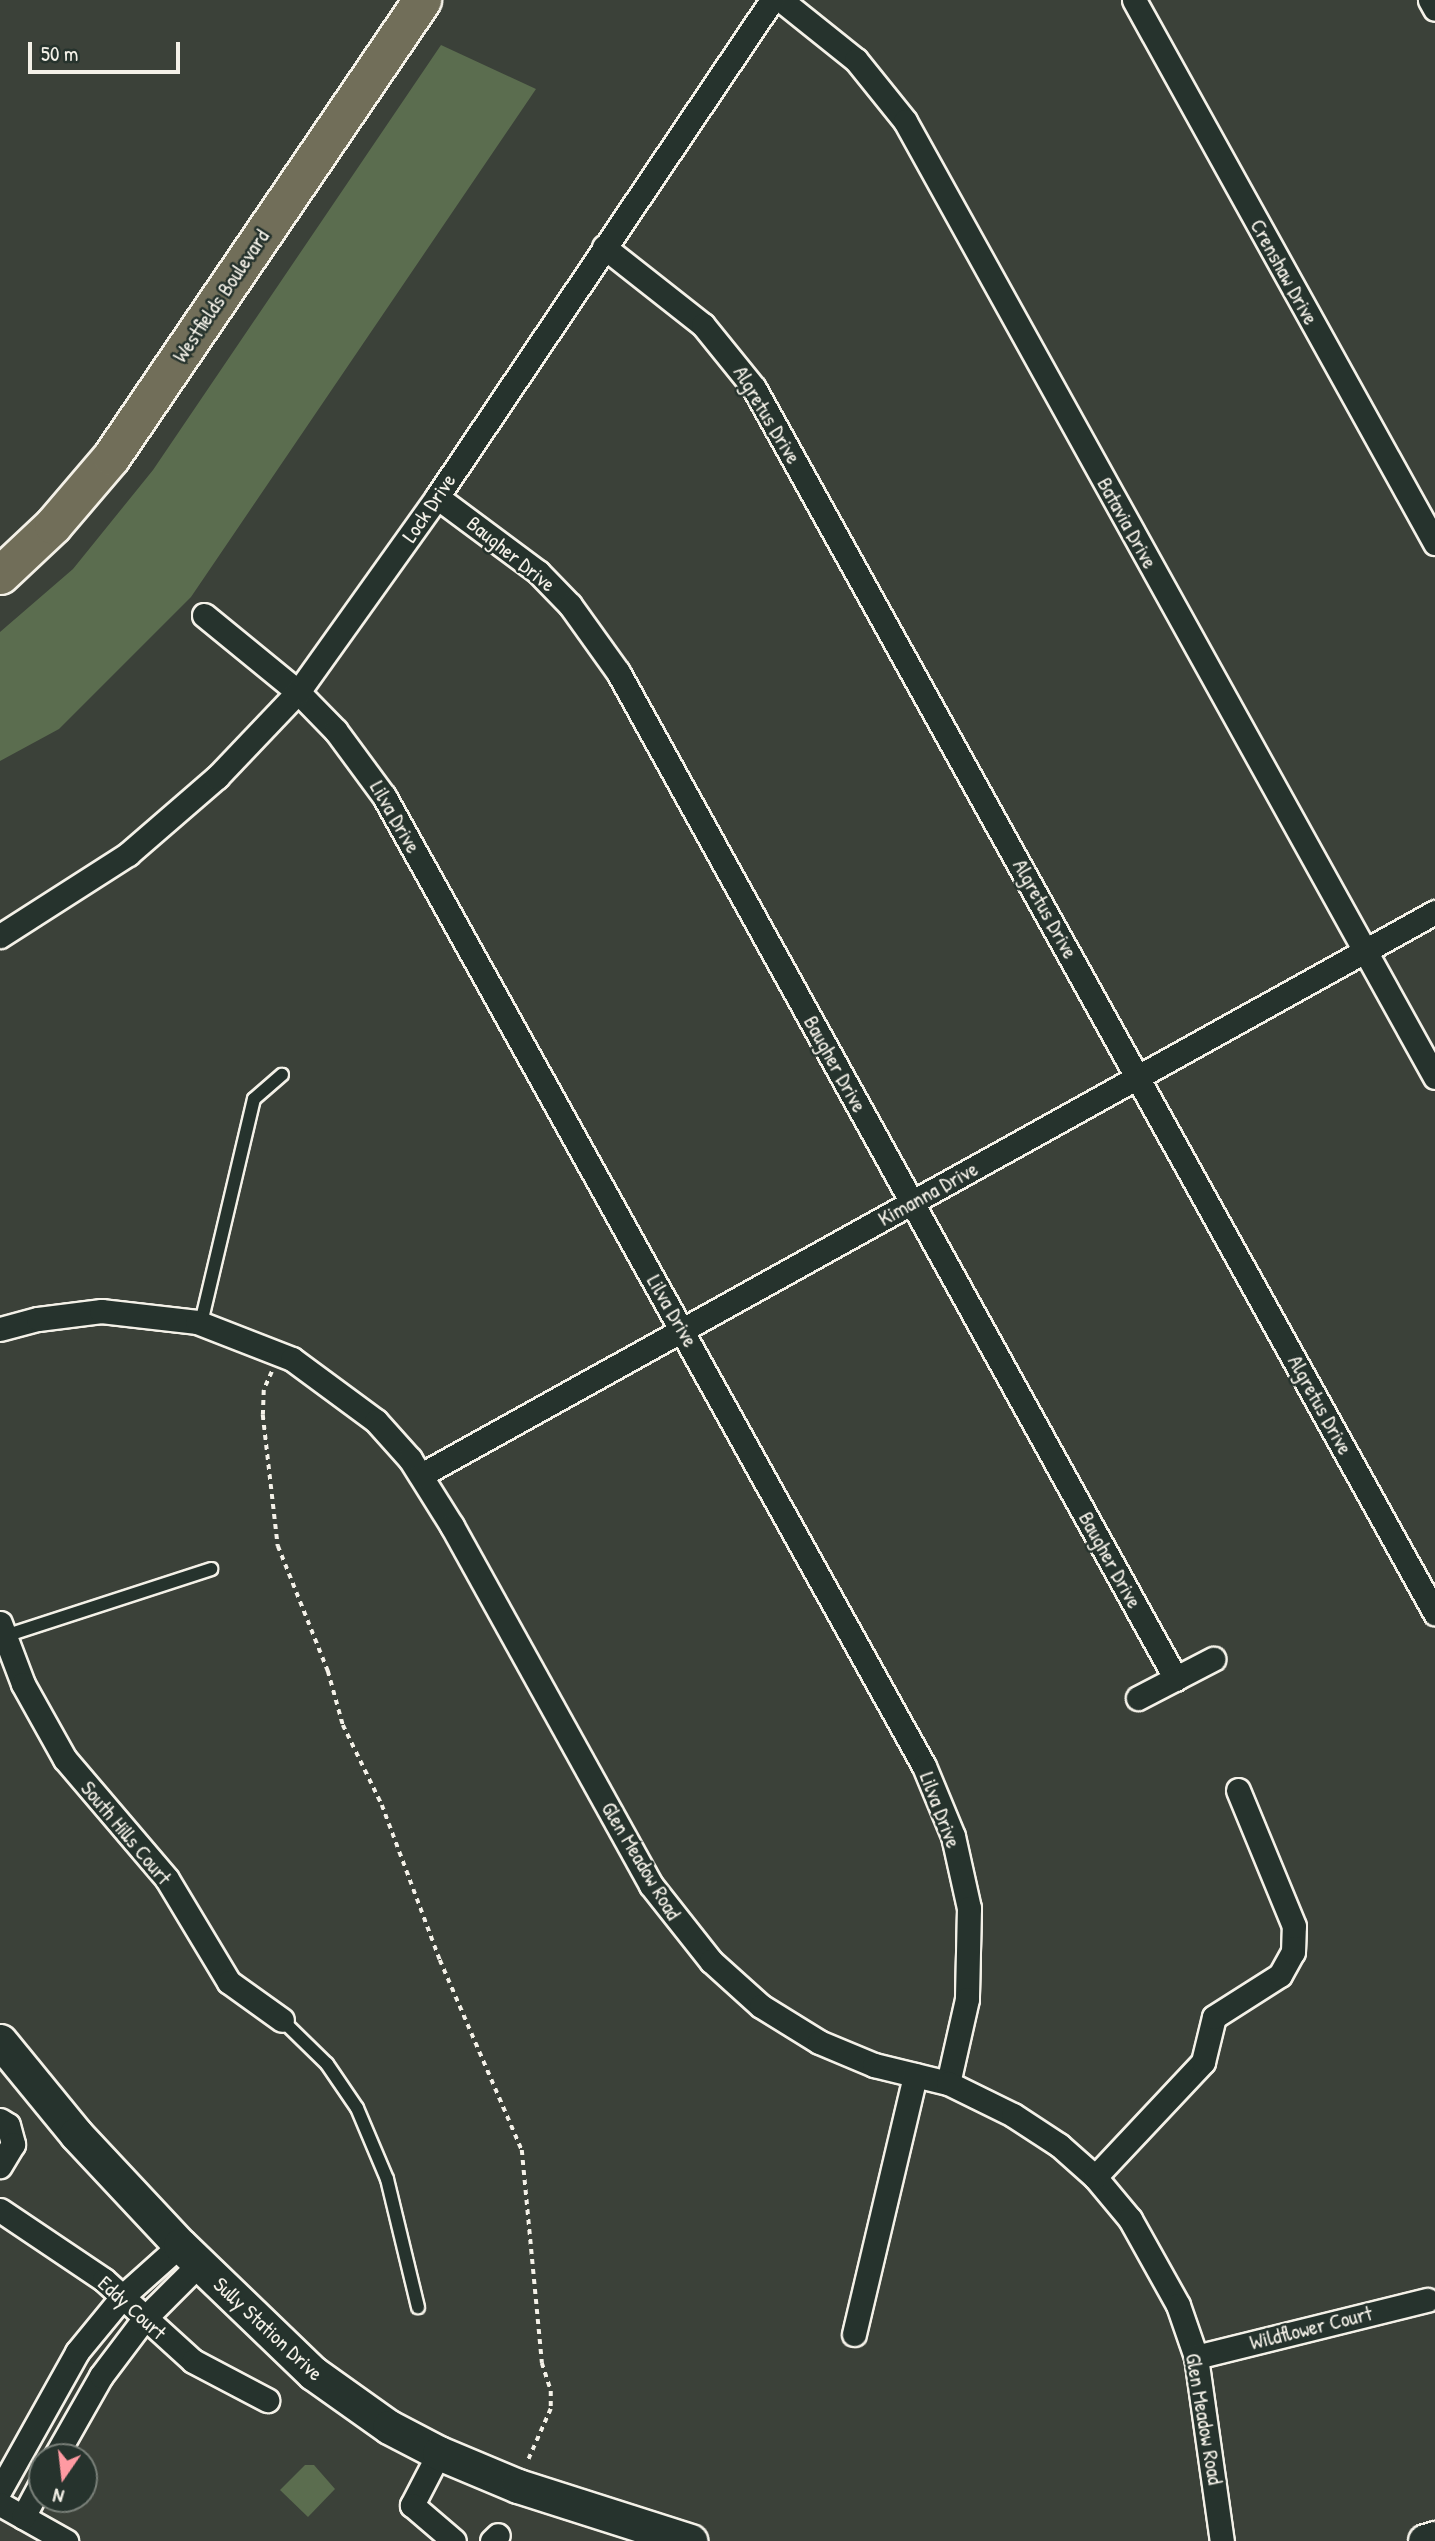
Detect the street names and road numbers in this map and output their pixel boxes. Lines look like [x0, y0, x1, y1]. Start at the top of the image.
street label: Crenshaw Drive [1245, 215, 1323, 329]
street label: Westfields Boulevard [167, 225, 275, 367]
street label: Algretus Drive [728, 362, 806, 468]
street label: Lock Drive [397, 469, 461, 547]
street label: Batavia Drive [1092, 473, 1162, 573]
street label: Baugher Drive [462, 511, 560, 597]
street label: Lilva Drive [364, 776, 426, 858]
street label: Algretus Drive [1007, 855, 1083, 963]
street label: Baugher Drive [798, 1011, 872, 1117]
street label: Kimanna Drive [874, 1156, 982, 1232]
street label: Lilva Drive [641, 1270, 703, 1352]
street label: Algretus Drive [1282, 1351, 1358, 1459]
street label: Baugher Drive [1073, 1507, 1147, 1613]
street label: Lilva Drive [914, 1769, 966, 1851]
street label: South Hills Court [75, 1776, 177, 1890]
street label: Glen Meadow Road [596, 1797, 686, 1925]
street label: Eddy Court [93, 2271, 171, 2345]
street label: Sully Station Drive [208, 2272, 328, 2386]
street label: Wildflower Court [1247, 2301, 1375, 2355]
street label: Glen Meadow Road [1180, 2351, 1228, 2487]

